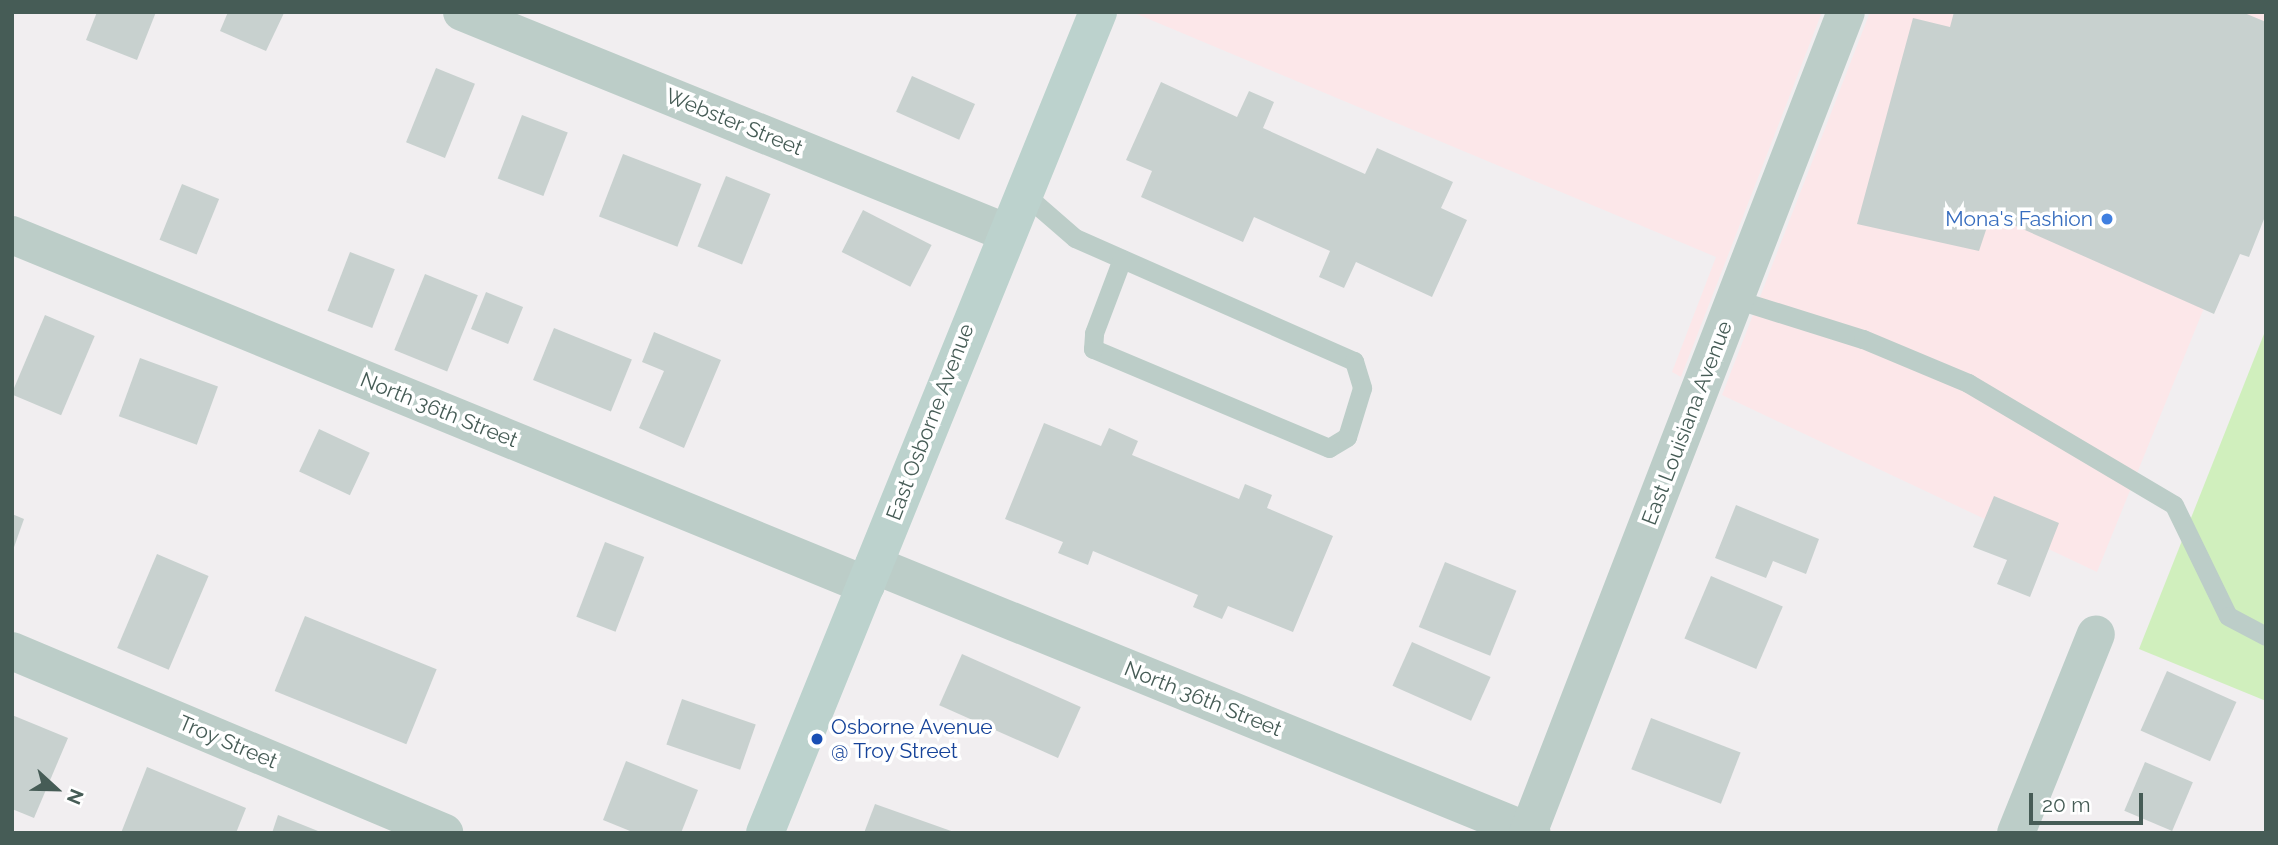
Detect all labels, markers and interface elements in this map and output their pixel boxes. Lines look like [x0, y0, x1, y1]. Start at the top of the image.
street label: Webster Street [662, 83, 806, 161]
place label: Mona's Fashion [1945, 206, 2093, 232]
marker: Mona's Fashion [2099, 211, 2115, 227]
street label: East Louisiana Avenue [1636, 317, 1738, 529]
street label: East Osborne Avenue [881, 320, 979, 524]
street label: North 36th Street [357, 367, 521, 453]
street label: North 36th Street [1121, 656, 1285, 742]
street label: Troy Street [175, 710, 281, 774]
place label: Osborne Avenue @ Troy Street [831, 714, 993, 764]
marker: Osborne Avenue @ Troy Street [809, 731, 825, 747]
north arrow [21, 754, 91, 824]
scale bar [2033, 778, 2147, 822]
text: N [63, 786, 88, 808]
text: 20 m [2042, 792, 2090, 817]

